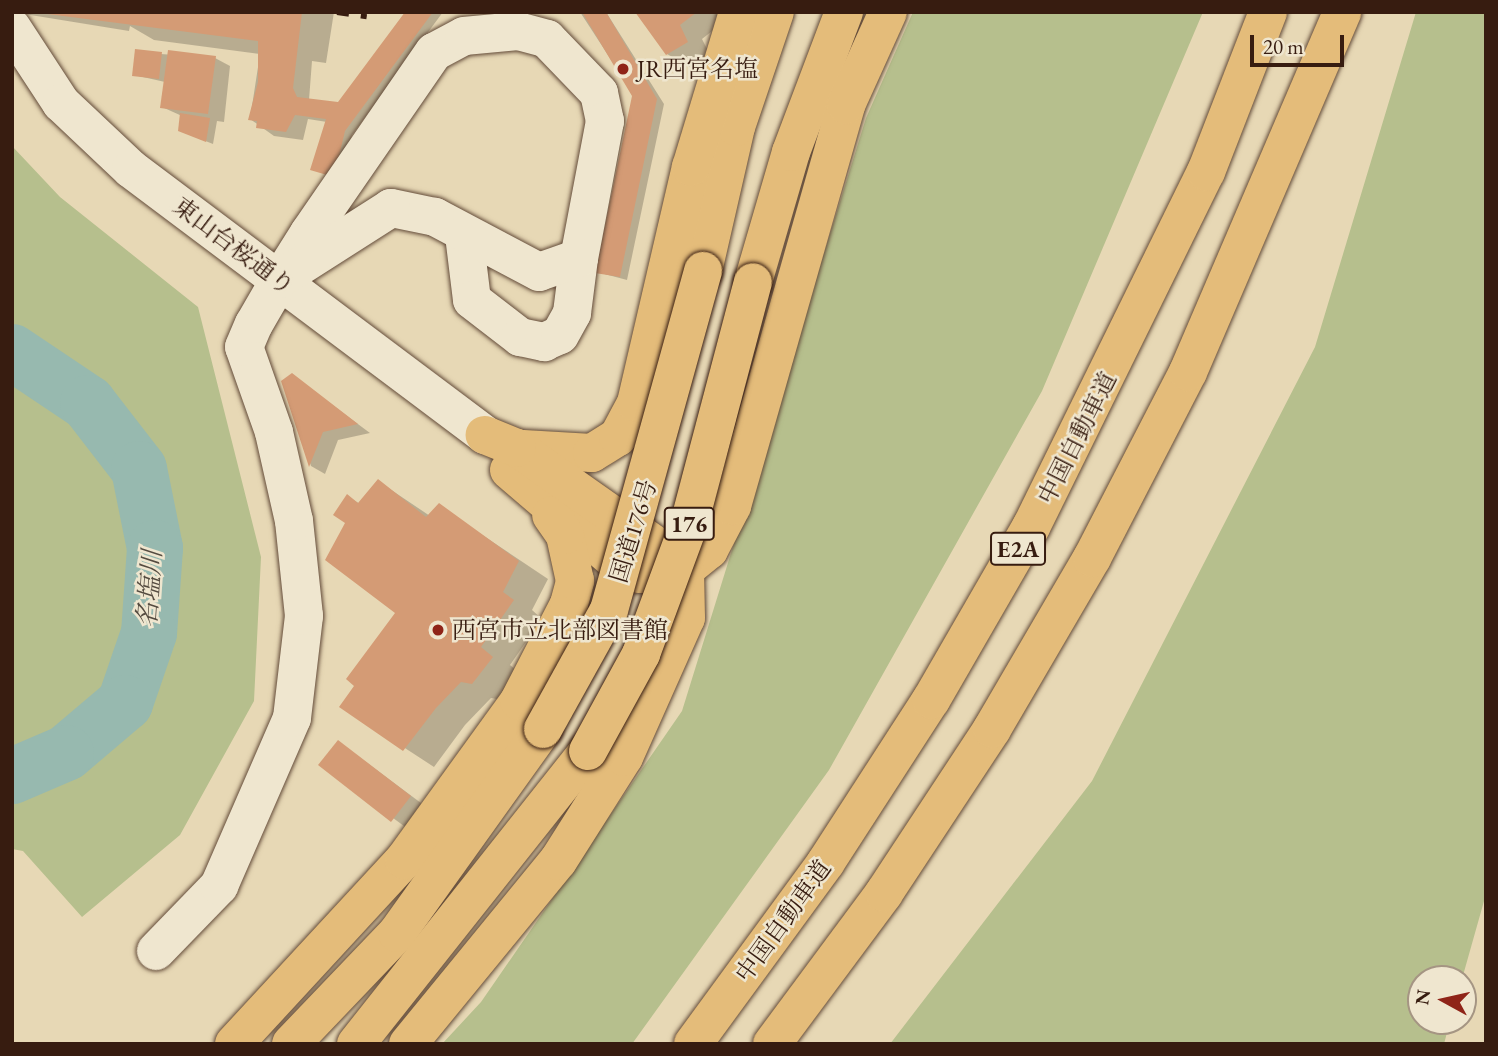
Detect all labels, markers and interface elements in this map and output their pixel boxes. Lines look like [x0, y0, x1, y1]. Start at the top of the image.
scale bar [1253, 21, 1348, 65]
text: 20 m [1263, 33, 1304, 60]
place label: JR西宮名塩 [637, 55, 758, 83]
marker: JR西宮名塩 [615, 61, 631, 77]
street label: 東山台桜通り [168, 191, 300, 301]
street label: 中国自動車道 [1031, 367, 1123, 509]
street label: 国道176号 [604, 476, 662, 586]
road number: 176 [663, 504, 715, 544]
road number: E2A [990, 530, 1046, 568]
water label: 名塩川 [132, 549, 168, 629]
place label: 西宮市立北部図書館 [452, 616, 668, 644]
marker: 西宮市立北部図書館 [430, 622, 446, 638]
street label: 中国自動車道 [729, 854, 837, 988]
north arrow [1407, 965, 1477, 1035]
text: N [1409, 988, 1436, 1007]

